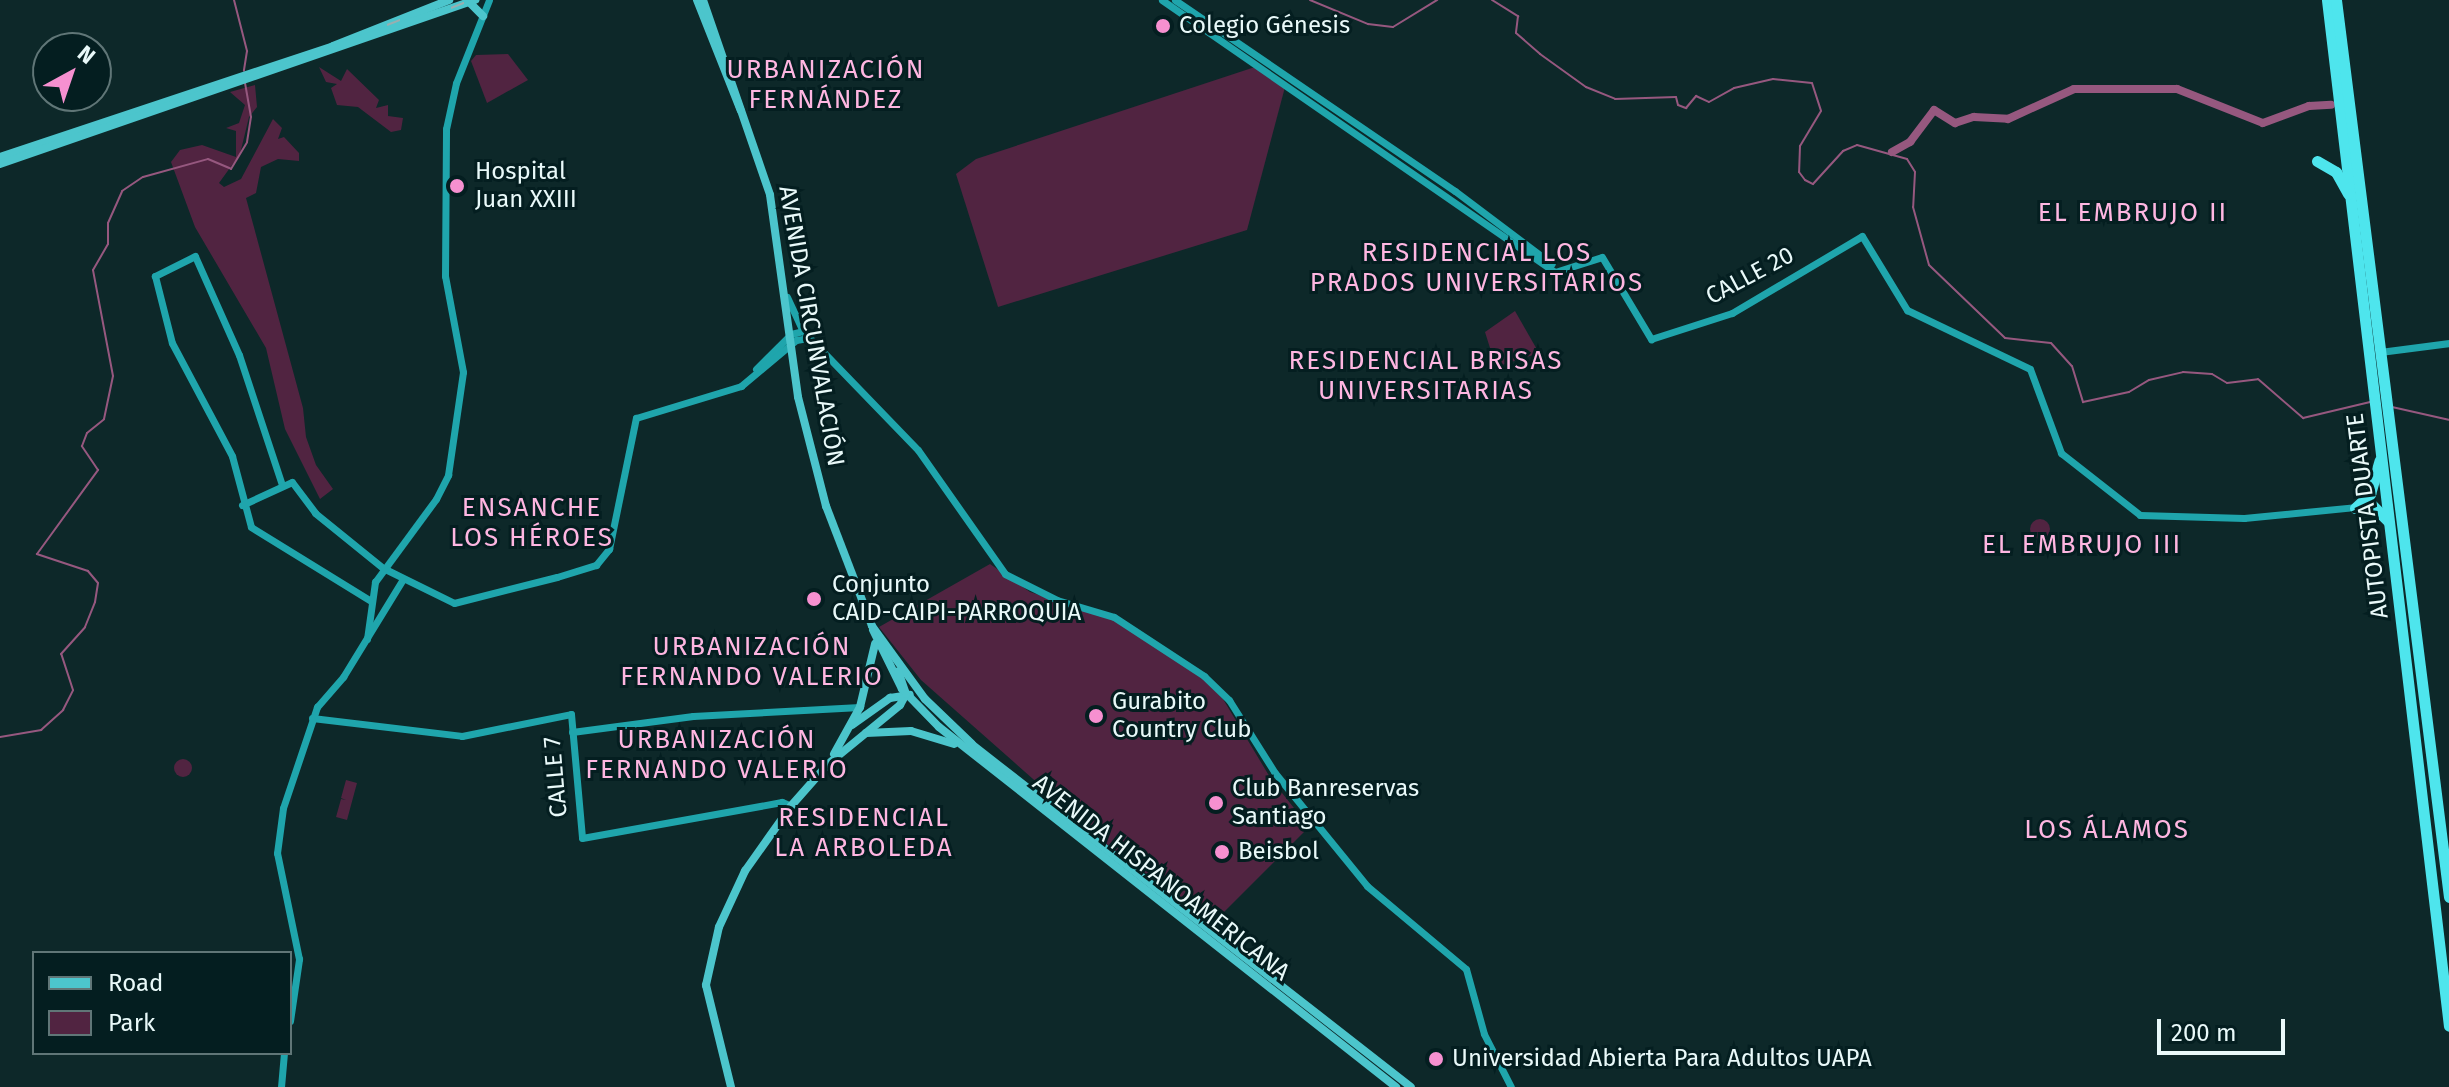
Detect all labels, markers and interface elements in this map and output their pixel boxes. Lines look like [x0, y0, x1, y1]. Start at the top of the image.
place label: Colegio Génesis [1179, 12, 1350, 40]
marker: Colegio Génesis [1154, 17, 1172, 35]
north arrow [32, 32, 112, 112]
text: N [72, 40, 101, 70]
district label: URBANIZACIÓN FERNÁNDEZ [726, 54, 926, 116]
place label: Hospital Juan XXIII [475, 158, 577, 214]
marker: Hospital Juan XXIII [446, 175, 468, 197]
street label: AVENIDA CIRCUNVALACIÓN [772, 183, 850, 469]
district label: EL EMBRUJO II [2038, 197, 2228, 229]
district label: RESIDENCIAL LOS PRADOS UNIVERSITARIOS [1310, 237, 1644, 298]
street label: CALLE 20 [1701, 241, 1799, 311]
district label: RESIDENCIAL BRISAS UNIVERSITARIAS [1289, 345, 1563, 406]
street label: AUTOPISTA DUARTE [2341, 412, 2395, 620]
district label: ENSANCHE LOS HÉROES [450, 492, 614, 554]
district label: EL EMBRUJO III [1982, 529, 2182, 561]
place label: Conjunto CAID-CAIPI-PARROQUIA [832, 571, 1081, 627]
marker: Conjunto CAID-CAIPI-PARROQUIA [803, 588, 825, 610]
district label: URBANIZACIÓN FERNANDO VALERIO [620, 631, 884, 692]
place label: Gurabito Country Club [1112, 688, 1252, 744]
marker: Gurabito Country Club [1087, 707, 1105, 725]
district label: URBANIZACIÓN FERNANDO VALERIO [585, 724, 849, 786]
street label: CALLE 7 [538, 735, 574, 819]
street label: AVENIDA HISPANOAMERICANA [1027, 769, 1295, 987]
place label: Club Banreservas Santiago [1232, 775, 1419, 831]
marker: Club Banreservas Santiago [1207, 794, 1225, 812]
district label: RESIDENCIAL LA ARBOLEDA [774, 802, 954, 864]
district label: LOS ÁLAMOS [2024, 814, 2190, 846]
place label: Beisbol [1238, 838, 1319, 866]
marker: Beisbol [1213, 843, 1231, 861]
legend [32, 951, 292, 1055]
text: Road [108, 969, 163, 997]
scale bar [2161, 1003, 2289, 1053]
text: Park [108, 1009, 155, 1037]
text: 200 m [2171, 1019, 2237, 1047]
place label: Universidad Abierta Para Adultos UAPA [1452, 1045, 1872, 1073]
marker: Universidad Abierta Para Adultos UAPA [1427, 1050, 1445, 1068]

